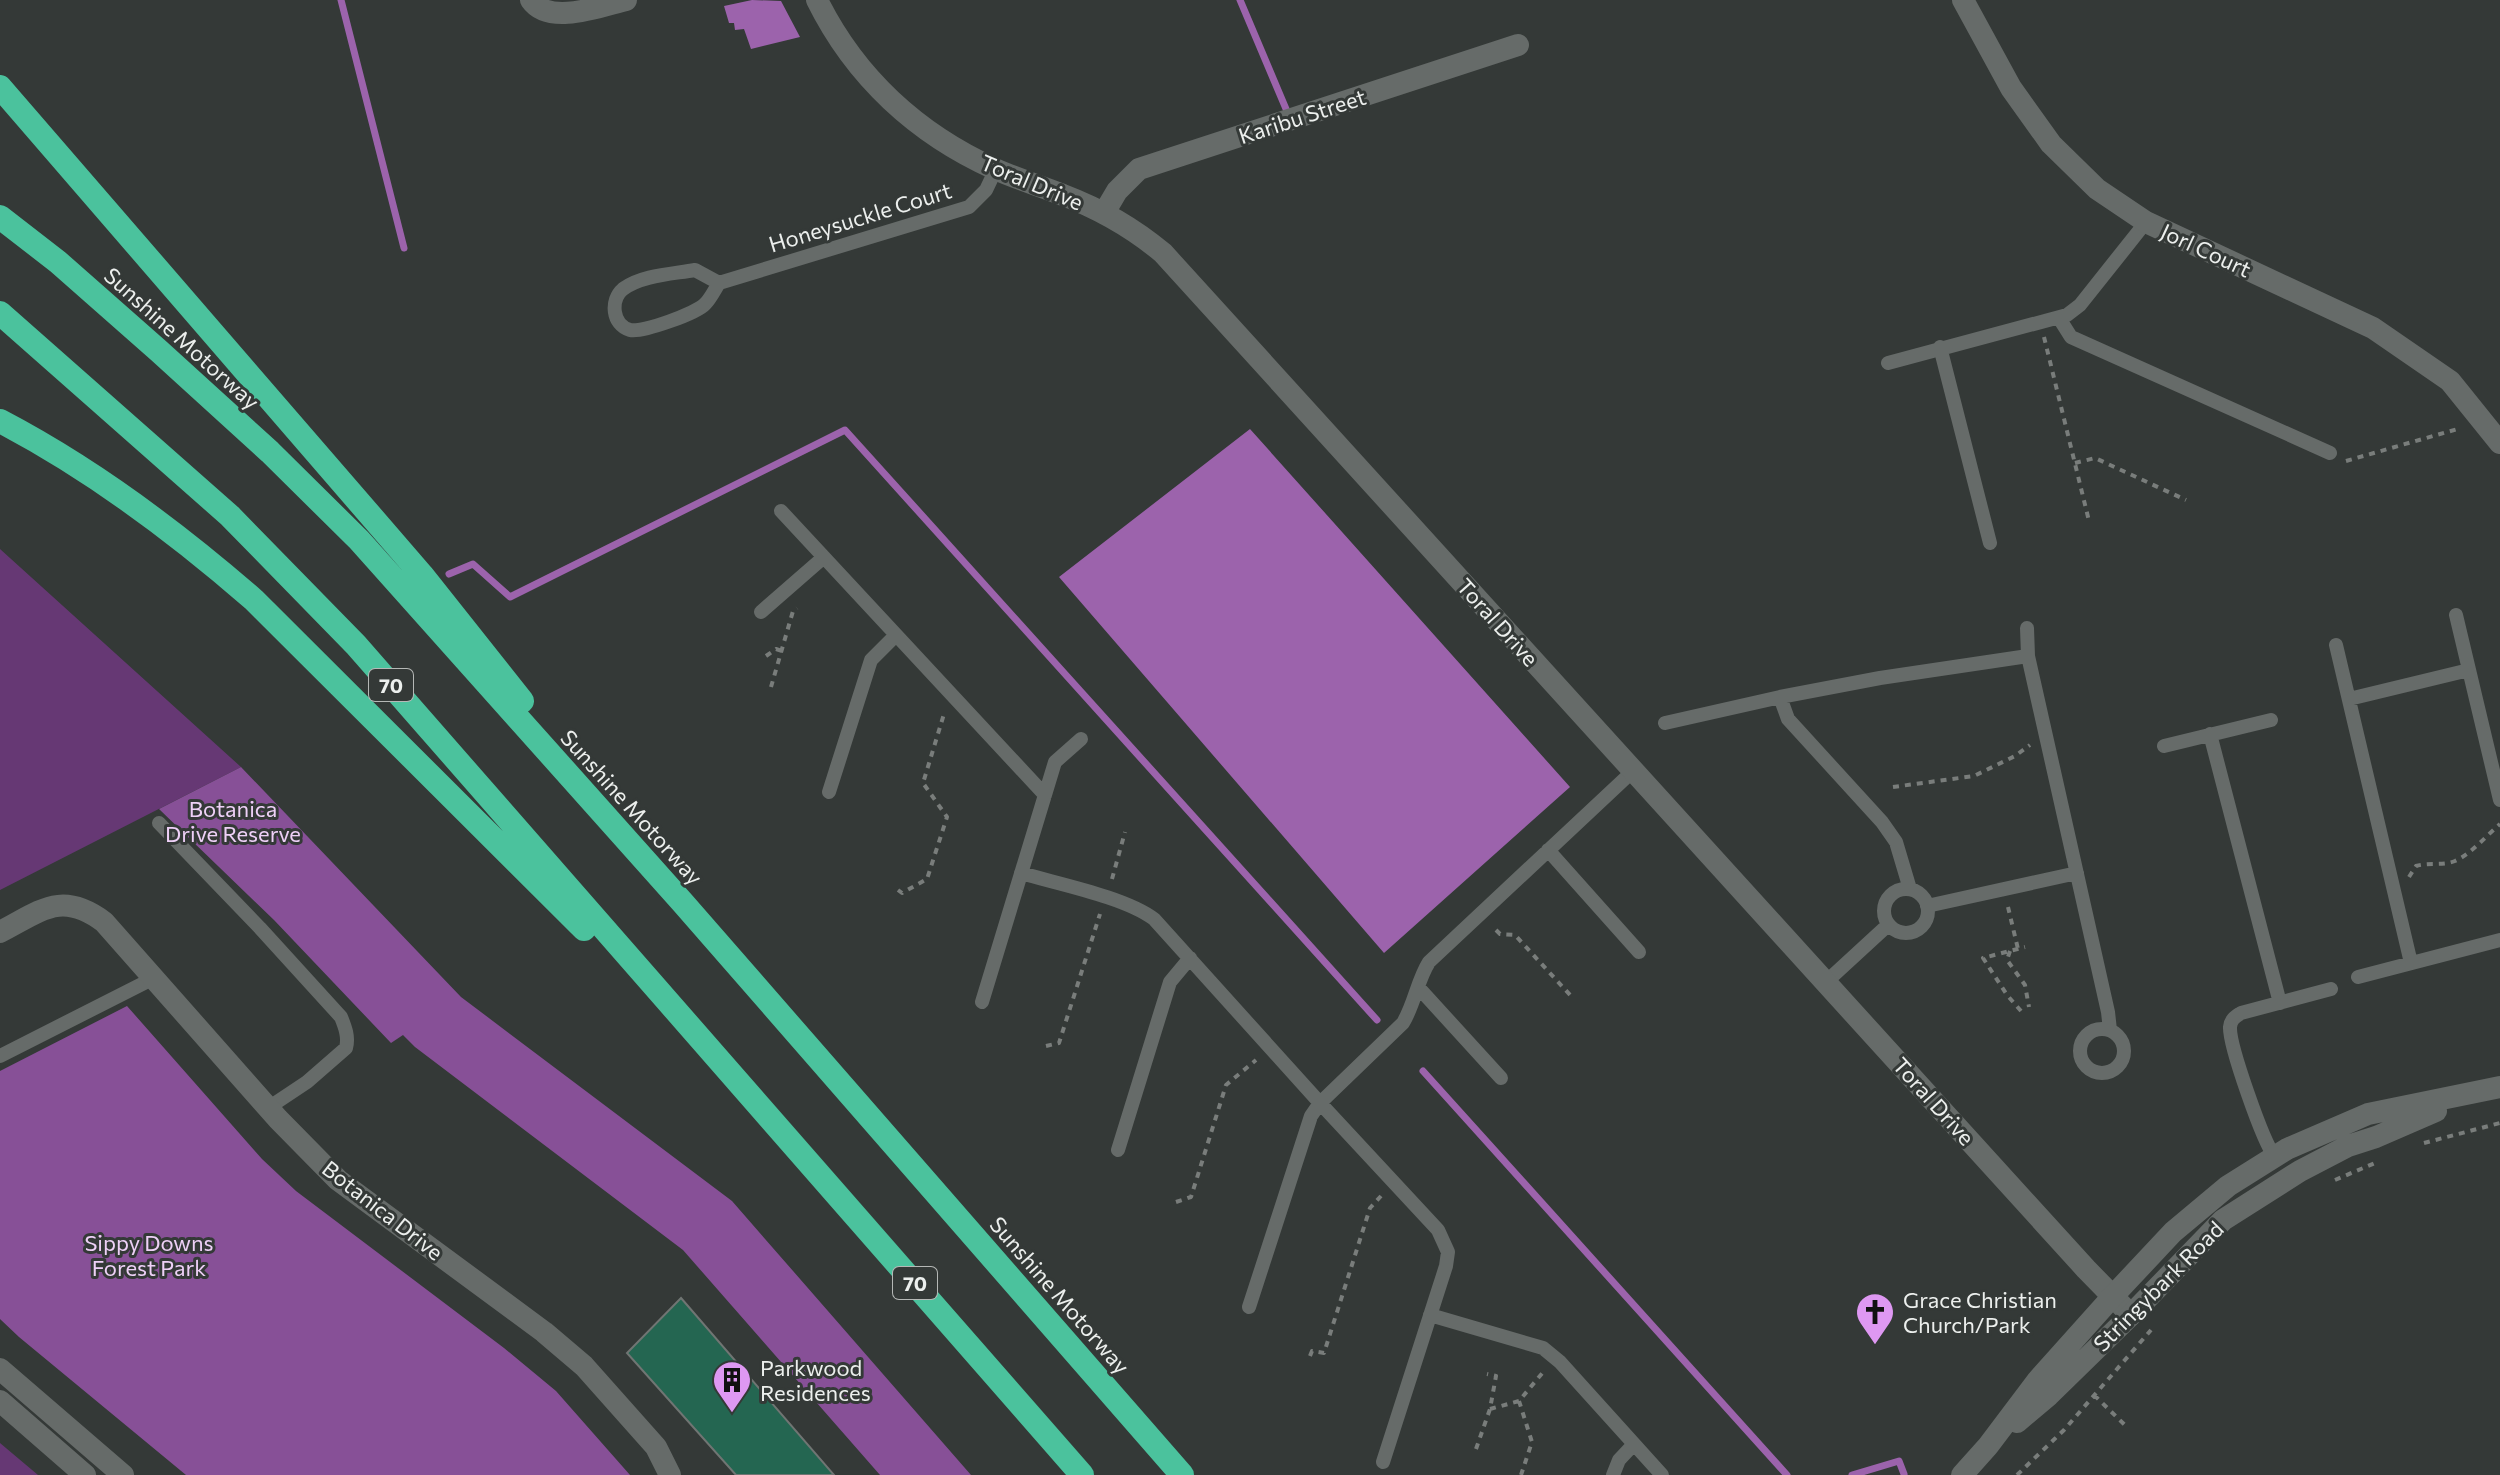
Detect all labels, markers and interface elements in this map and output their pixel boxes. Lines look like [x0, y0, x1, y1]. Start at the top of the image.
street label: Karibu Street [1235, 83, 1369, 149]
street label: Toral Drive [977, 148, 1087, 216]
street label: Honeysuckle Court [765, 176, 955, 258]
street label: Jorl Court [2157, 217, 2255, 283]
street label: Sunshine Motorway [99, 261, 265, 415]
street label: Toral Drive [1452, 573, 1544, 671]
road number: 70 [369, 669, 413, 701]
street label: Sunshine Motorway [555, 724, 709, 890]
park label: Botanica Drive Reserve [165, 795, 301, 847]
street label: Toral Drive [1888, 1052, 1980, 1150]
street label: Botanica Drive [317, 1155, 449, 1265]
street label: Sunshine Motorway [984, 1211, 1136, 1379]
street label: Stringybark Road [2087, 1215, 2229, 1357]
park label: Sippy Downs Forest Park [84, 1229, 214, 1281]
road number: 70 [893, 1267, 937, 1299]
place label: Grace Christian Church/Park [1903, 1286, 2057, 1338]
church icon: Grace Christian Church/Park [1854, 1291, 1896, 1346]
place label: Parkwood Residences [760, 1354, 871, 1406]
building icon: Parkwood Residences [711, 1359, 753, 1414]

